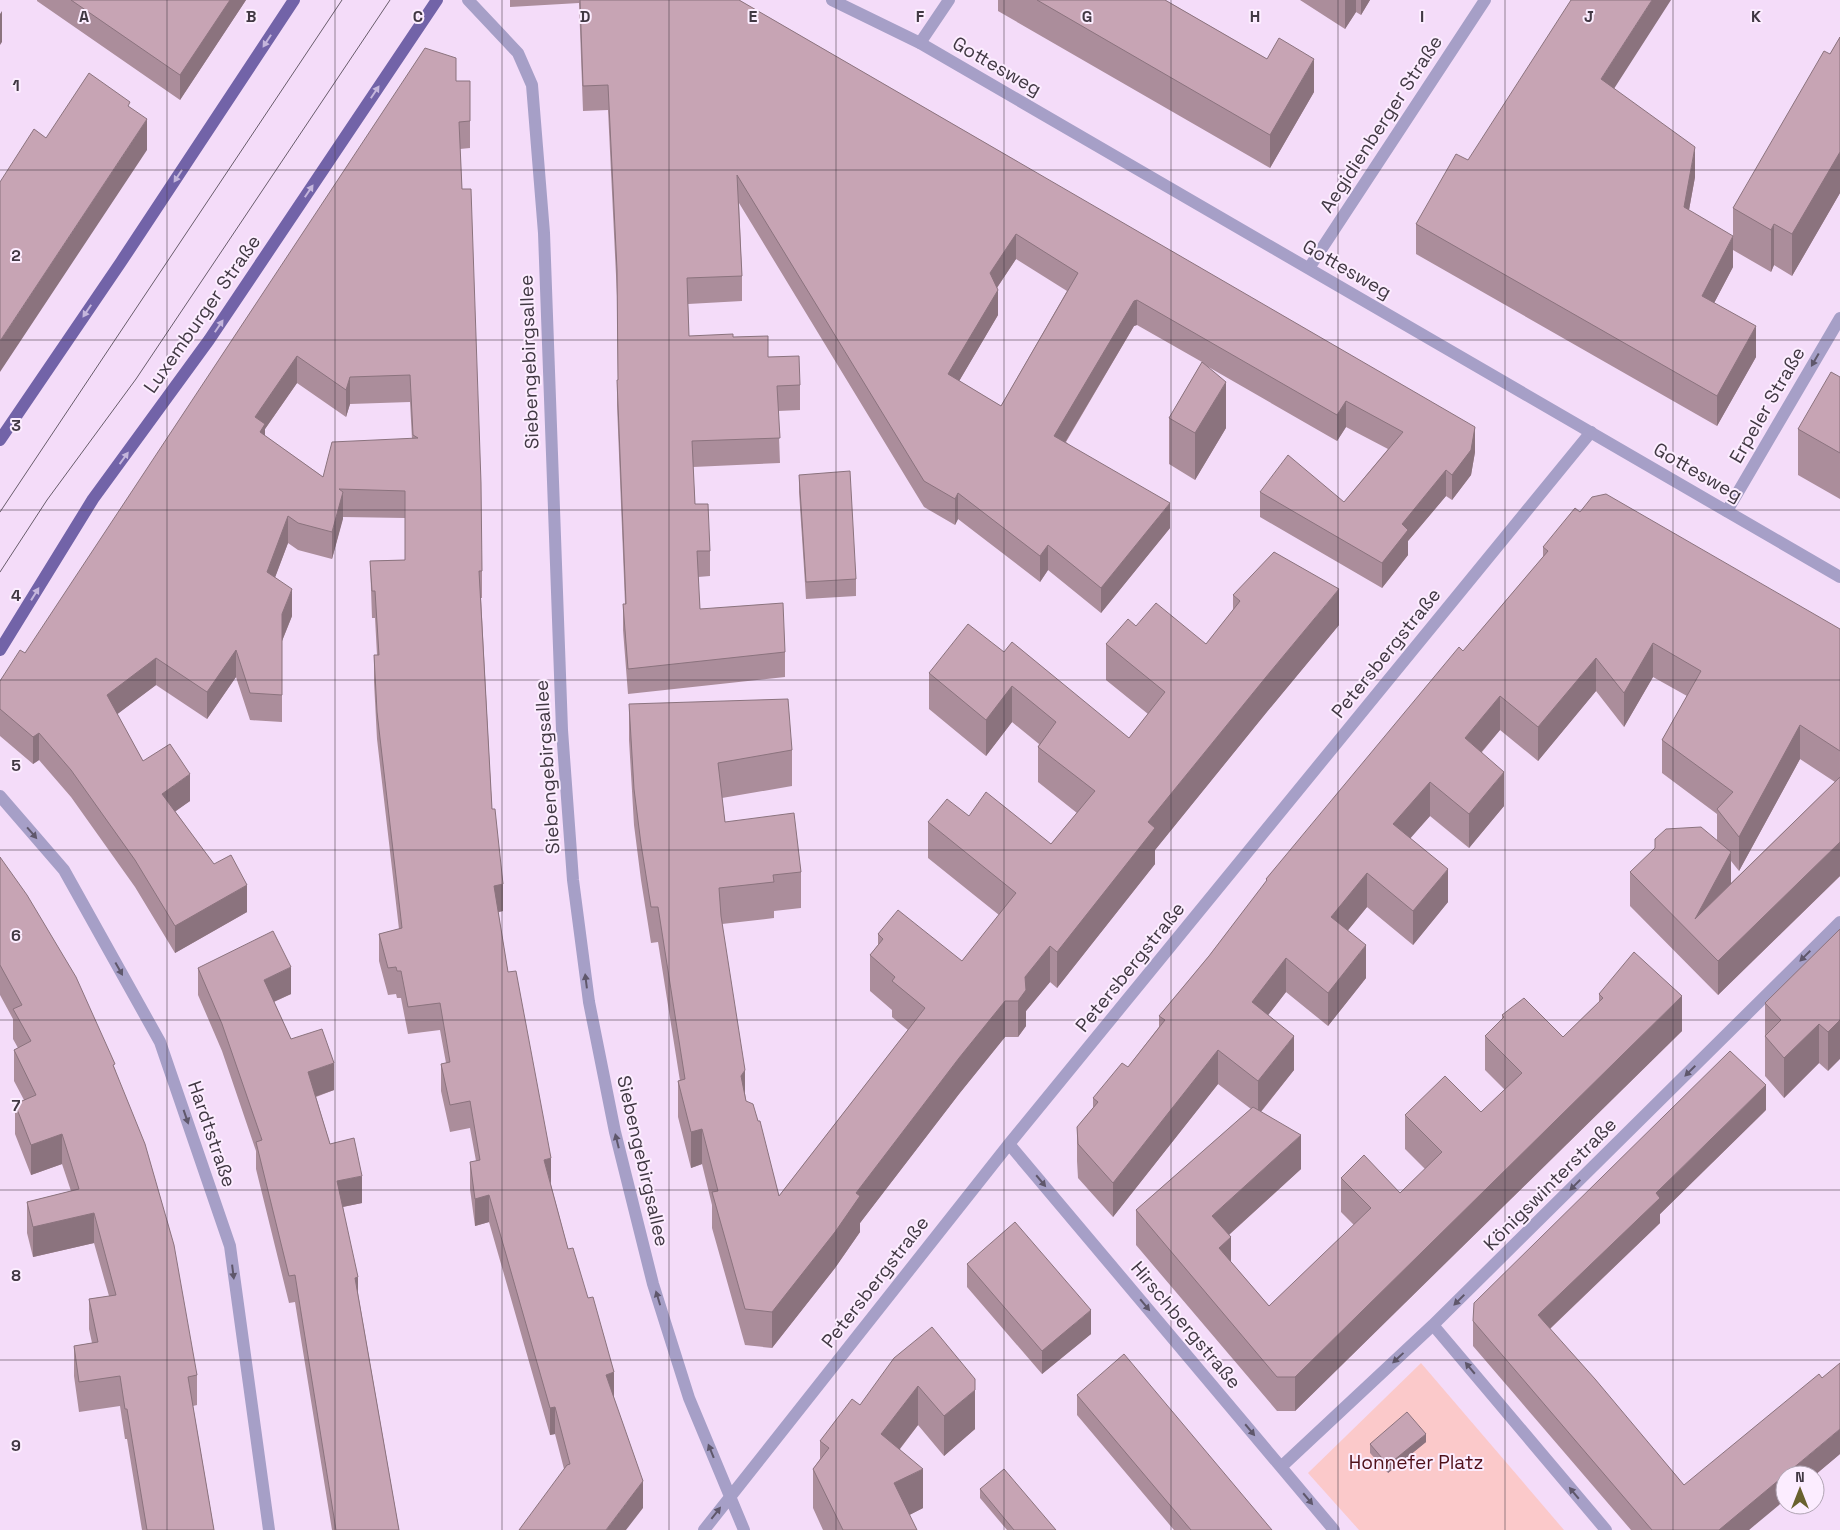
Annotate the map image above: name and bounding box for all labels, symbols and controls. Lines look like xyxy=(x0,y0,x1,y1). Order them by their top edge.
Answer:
text: A xyxy=(79,6,89,27)
text: B xyxy=(246,6,256,27)
text: C xyxy=(413,6,423,27)
text: D xyxy=(580,6,590,27)
text: E xyxy=(749,6,758,27)
text: F xyxy=(916,6,925,27)
text: G xyxy=(1082,6,1092,27)
text: H xyxy=(1250,6,1260,27)
text: I xyxy=(1420,6,1424,27)
text: J xyxy=(1584,6,1594,27)
text: K xyxy=(1751,6,1761,27)
street label: Gottesweg xyxy=(948,30,1046,102)
street label: Aegidienberger Straße xyxy=(1314,30,1448,218)
one-way arrow xyxy=(262,34,272,47)
text: 1 xyxy=(12,75,20,96)
one-way arrow xyxy=(370,86,380,99)
one-way arrow xyxy=(173,170,183,183)
one-way arrow xyxy=(304,184,314,198)
street label: Luxemburger Straße xyxy=(138,230,266,398)
street label: Gottesweg xyxy=(1298,233,1396,305)
text: 2 xyxy=(11,245,21,266)
street label: Siebengebirgsallee xyxy=(513,274,545,450)
one-way arrow xyxy=(82,305,92,318)
one-way arrow xyxy=(214,319,224,333)
street label: Erpeler Straße xyxy=(1724,342,1810,468)
one-way arrow xyxy=(1811,353,1820,366)
text: 3 xyxy=(11,415,21,436)
street label: Gottesweg xyxy=(1649,436,1747,508)
one-way arrow xyxy=(118,452,129,465)
street label: Petersbergstraße xyxy=(1326,583,1446,723)
text: 4 xyxy=(11,585,21,606)
one-way arrow xyxy=(30,587,39,600)
street label: Siebengebirgsallee xyxy=(528,679,566,855)
text: 5 xyxy=(11,755,21,776)
one-way arrow xyxy=(26,826,37,839)
street label: Petersbergstraße xyxy=(1070,897,1190,1037)
text: 6 xyxy=(11,925,21,946)
one-way arrow xyxy=(1800,950,1812,962)
one-way arrow xyxy=(115,962,124,976)
one-way arrow xyxy=(582,973,590,989)
one-way arrow xyxy=(1684,1065,1696,1077)
street label: Siebengebirgsallee xyxy=(611,1073,675,1249)
street label: Hardtstraße xyxy=(182,1078,242,1190)
text: 7 xyxy=(12,1095,21,1116)
one-way arrow xyxy=(183,1109,190,1124)
street label: Königswinterstraße xyxy=(1478,1112,1622,1256)
one-way arrow xyxy=(613,1133,621,1148)
one-way arrow xyxy=(1035,1174,1046,1187)
one-way arrow xyxy=(1569,1179,1581,1191)
street label: Petersbergstraße xyxy=(816,1211,934,1353)
street label: Hirschbergstraße xyxy=(1125,1256,1247,1394)
one-way arrow xyxy=(229,1264,237,1280)
text: 8 xyxy=(11,1265,21,1286)
one-way arrow xyxy=(654,1290,662,1305)
one-way arrow xyxy=(1453,1293,1465,1305)
one-way arrow xyxy=(1140,1299,1151,1312)
one-way arrow xyxy=(1392,1352,1404,1364)
one-way arrow xyxy=(1464,1362,1475,1375)
one-way arrow xyxy=(1244,1423,1255,1436)
text: 9 xyxy=(11,1435,21,1456)
one-way arrow xyxy=(707,1444,714,1459)
park label: Honnefer Platz xyxy=(1349,1450,1483,1475)
north arrow xyxy=(1775,1465,1825,1515)
text: N xyxy=(1795,1468,1805,1486)
one-way arrow xyxy=(1569,1486,1580,1499)
one-way arrow xyxy=(1302,1492,1314,1504)
one-way arrow xyxy=(711,1507,722,1520)

